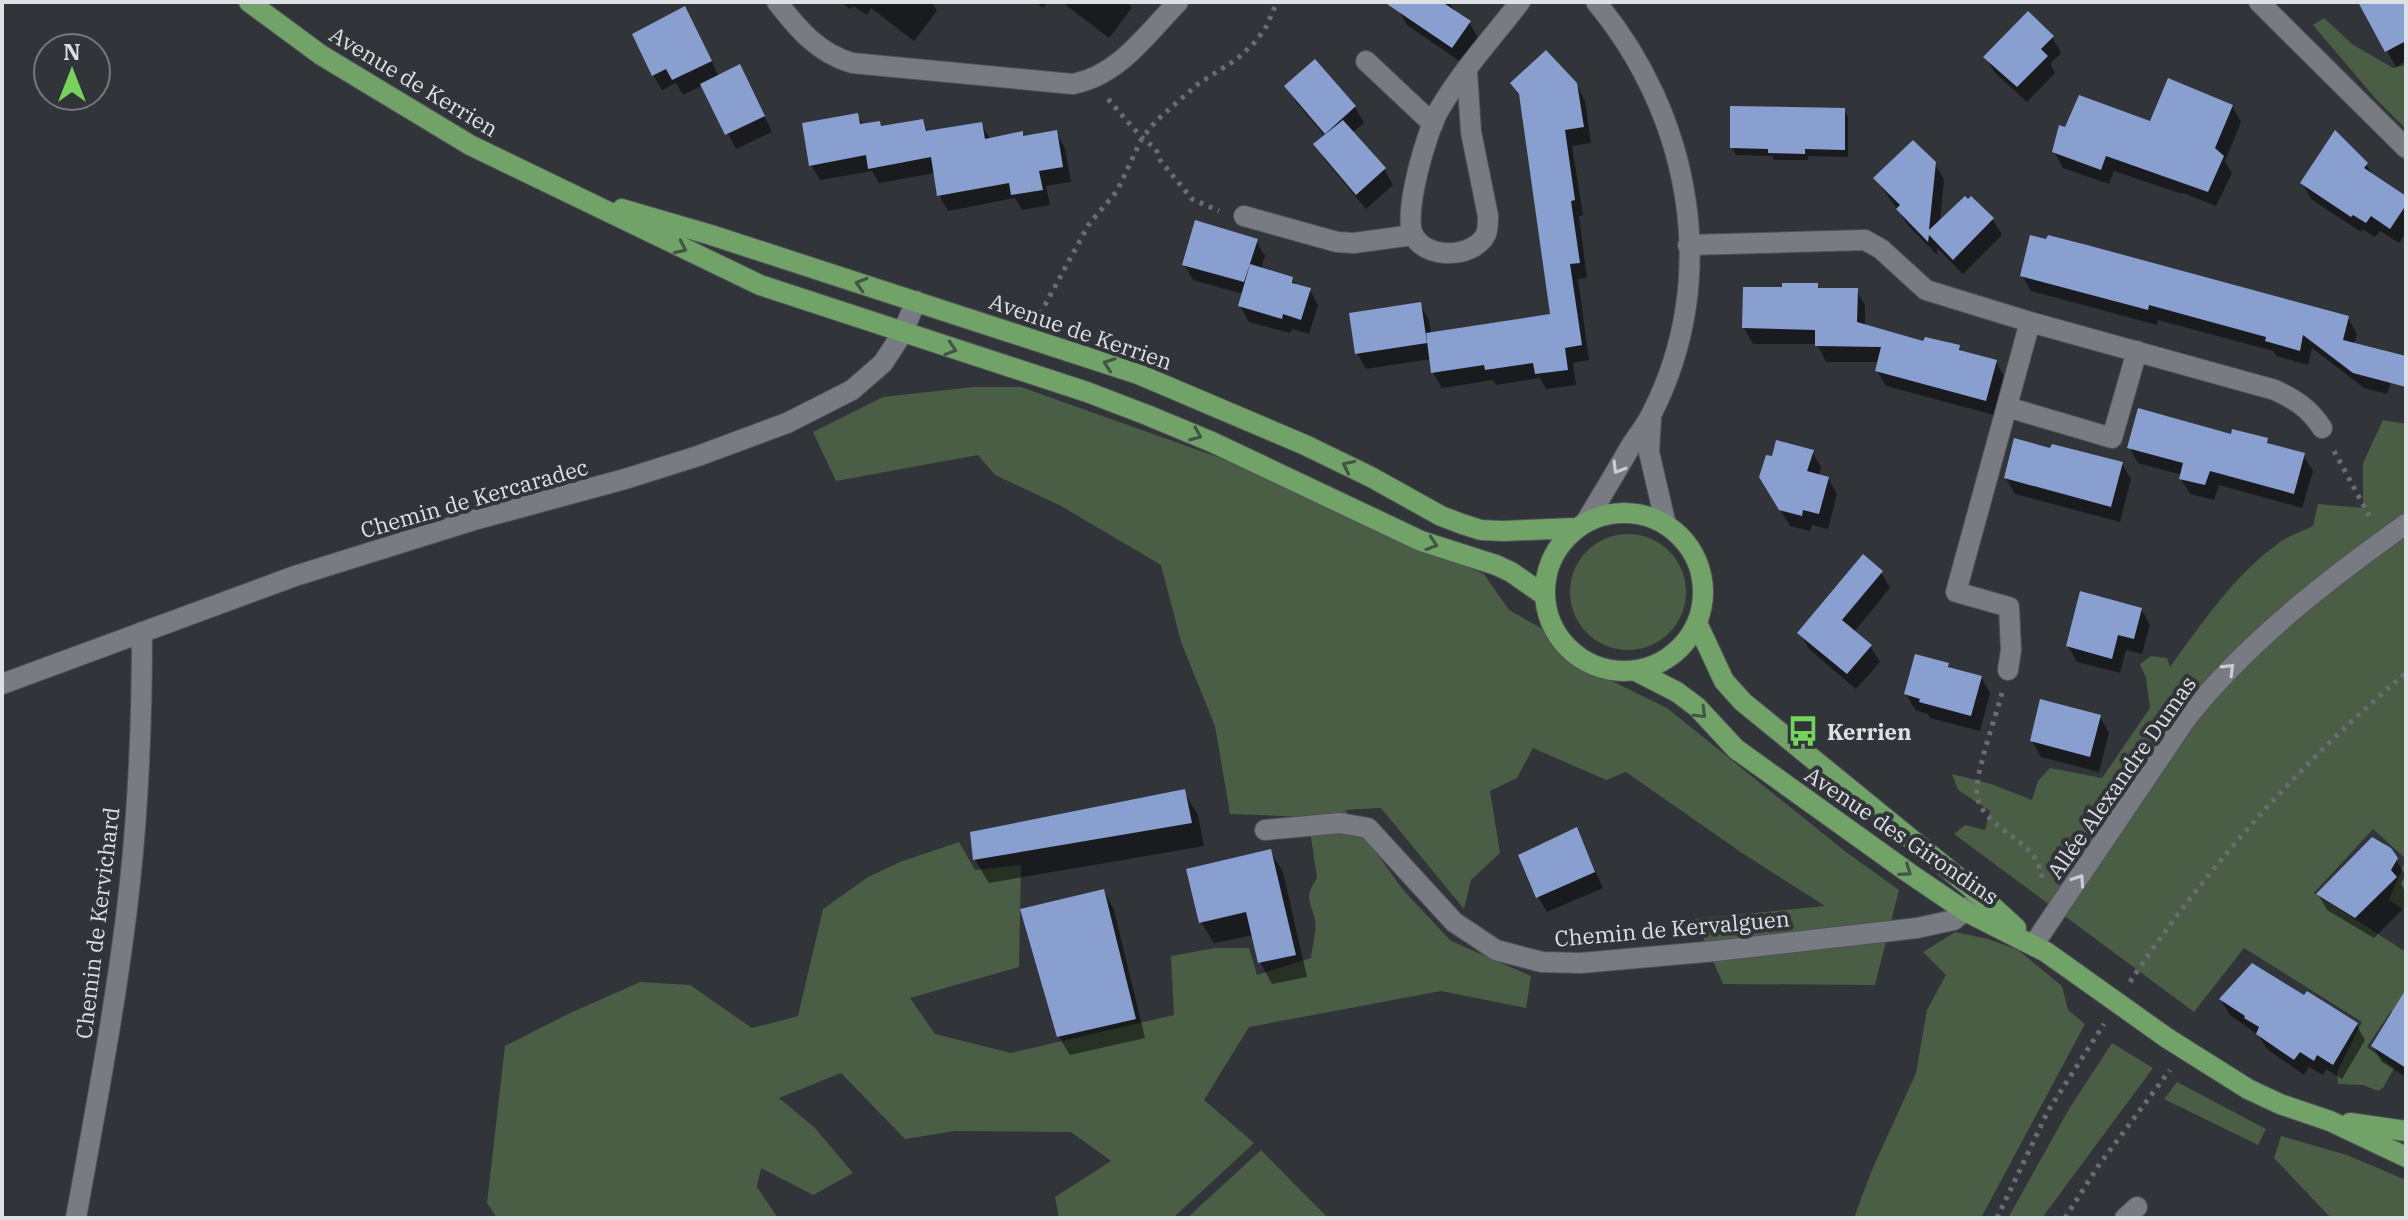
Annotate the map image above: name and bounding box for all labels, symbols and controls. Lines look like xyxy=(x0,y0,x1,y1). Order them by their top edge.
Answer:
street label: Avenue de Kerrien xyxy=(324,19,504,143)
north arrow xyxy=(32,32,112,112)
text: N xyxy=(63,37,81,66)
one-way arrow xyxy=(673,238,688,254)
one-way arrow xyxy=(855,277,869,293)
street label: Avenue de Kerrien xyxy=(986,286,1176,376)
one-way arrow xyxy=(943,340,957,356)
one-way arrow xyxy=(1102,357,1116,374)
one-way arrow xyxy=(1188,425,1202,442)
street label: Chemin de Kercaradec xyxy=(357,452,591,544)
one-way arrow xyxy=(1612,459,1628,474)
one-way arrow xyxy=(1341,460,1356,476)
one-way arrow xyxy=(1424,534,1438,550)
one-way arrow xyxy=(2220,664,2234,678)
street label: Allée Alexandre Dumas xyxy=(2040,670,2202,884)
one-way arrow xyxy=(1692,703,1706,718)
bus stop icon: Kerrien xyxy=(1786,714,1820,748)
place label: Kerrien xyxy=(1827,717,1912,746)
street label: Avenue des Girondins xyxy=(1800,759,2004,911)
street label: Chemin de Kervichard xyxy=(68,805,126,1041)
one-way arrow xyxy=(1898,861,1912,876)
one-way arrow xyxy=(2069,875,2084,889)
street label: Chemin de Kervalguen xyxy=(1553,903,1791,953)

